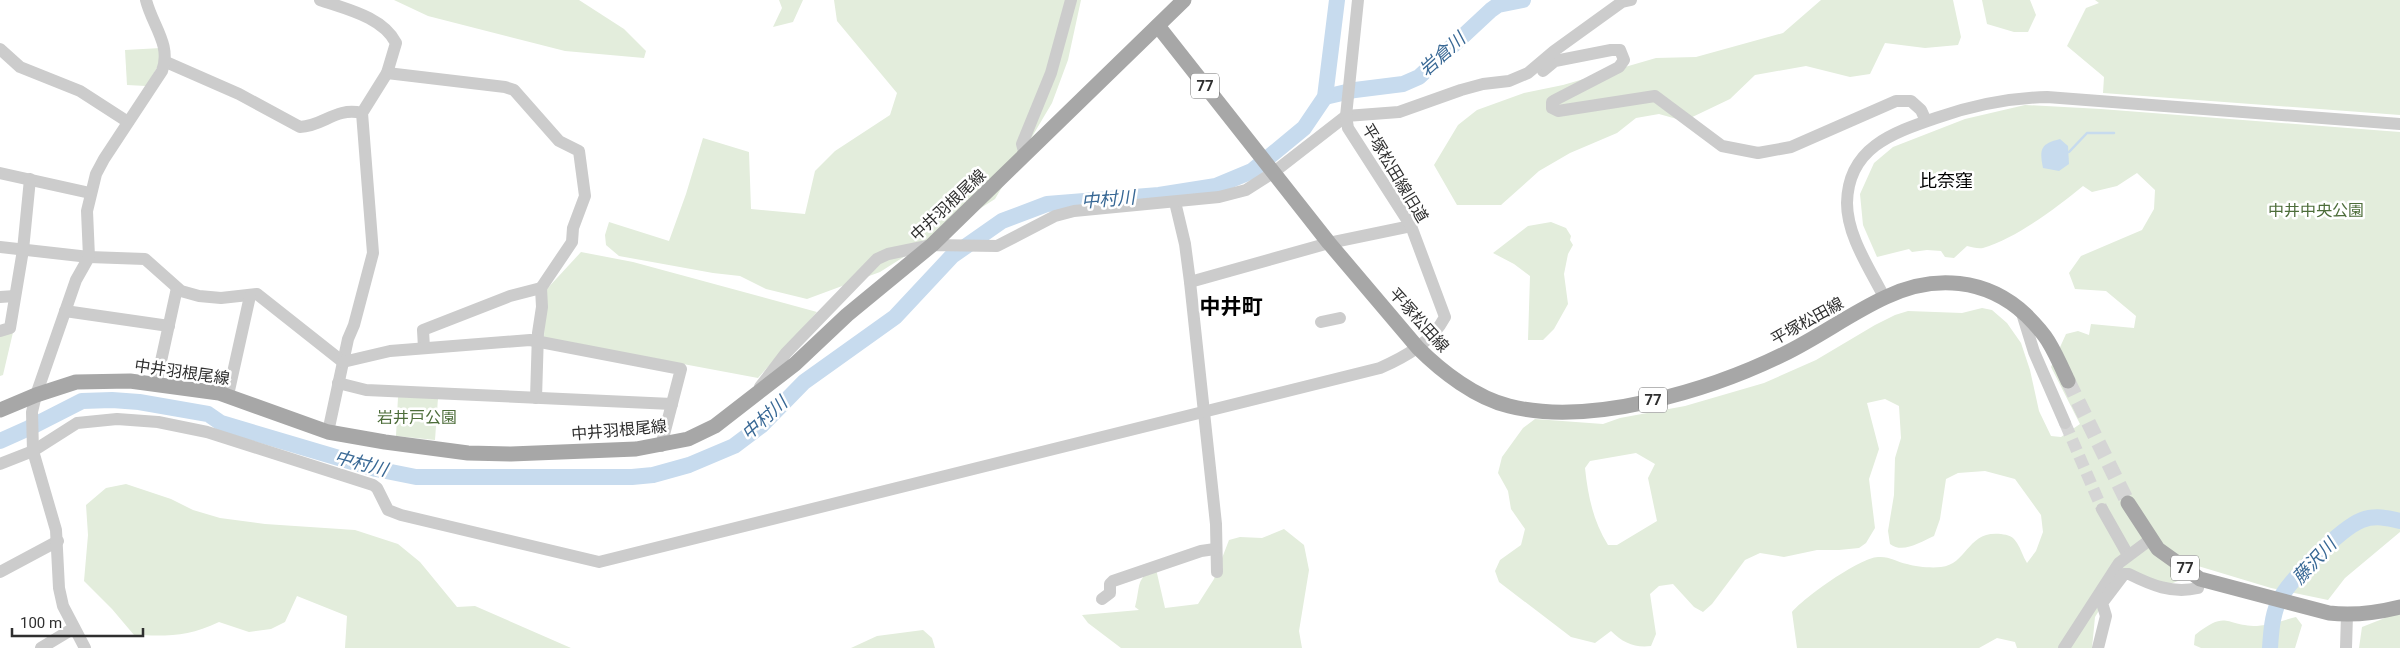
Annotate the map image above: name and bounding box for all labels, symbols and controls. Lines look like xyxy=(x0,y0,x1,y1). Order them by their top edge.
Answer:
water label: 岩倉川 xyxy=(1415,27,1471,80)
road number: 77 xyxy=(1191,74,1219,98)
street label: 平塚松田線旧道 xyxy=(1358,120,1432,226)
street label: 中井羽根尾線 xyxy=(906,165,990,245)
district label: 比奈窪 xyxy=(1919,170,1973,191)
water label: 中村川 xyxy=(1080,186,1138,212)
park label: 中井中央公園 xyxy=(2268,201,2364,220)
street label: 平塚松田線 xyxy=(1385,284,1453,356)
street label: 平塚松田線 xyxy=(1767,293,1847,349)
district label: 中井町 xyxy=(1200,295,1263,319)
street label: 中井羽根尾線 xyxy=(133,356,231,388)
road number: 77 xyxy=(1639,388,1667,412)
water label: 中村川 xyxy=(737,391,793,444)
park label: 岩井戸公園 xyxy=(377,408,457,427)
street label: 中井羽根尾線 xyxy=(570,416,668,444)
water label: 中村川 xyxy=(332,446,392,481)
water label: 藤沢川 xyxy=(2288,533,2341,588)
road number: 77 xyxy=(2171,556,2199,580)
scale bar xyxy=(12,606,144,638)
text: 100 m xyxy=(20,614,62,632)

